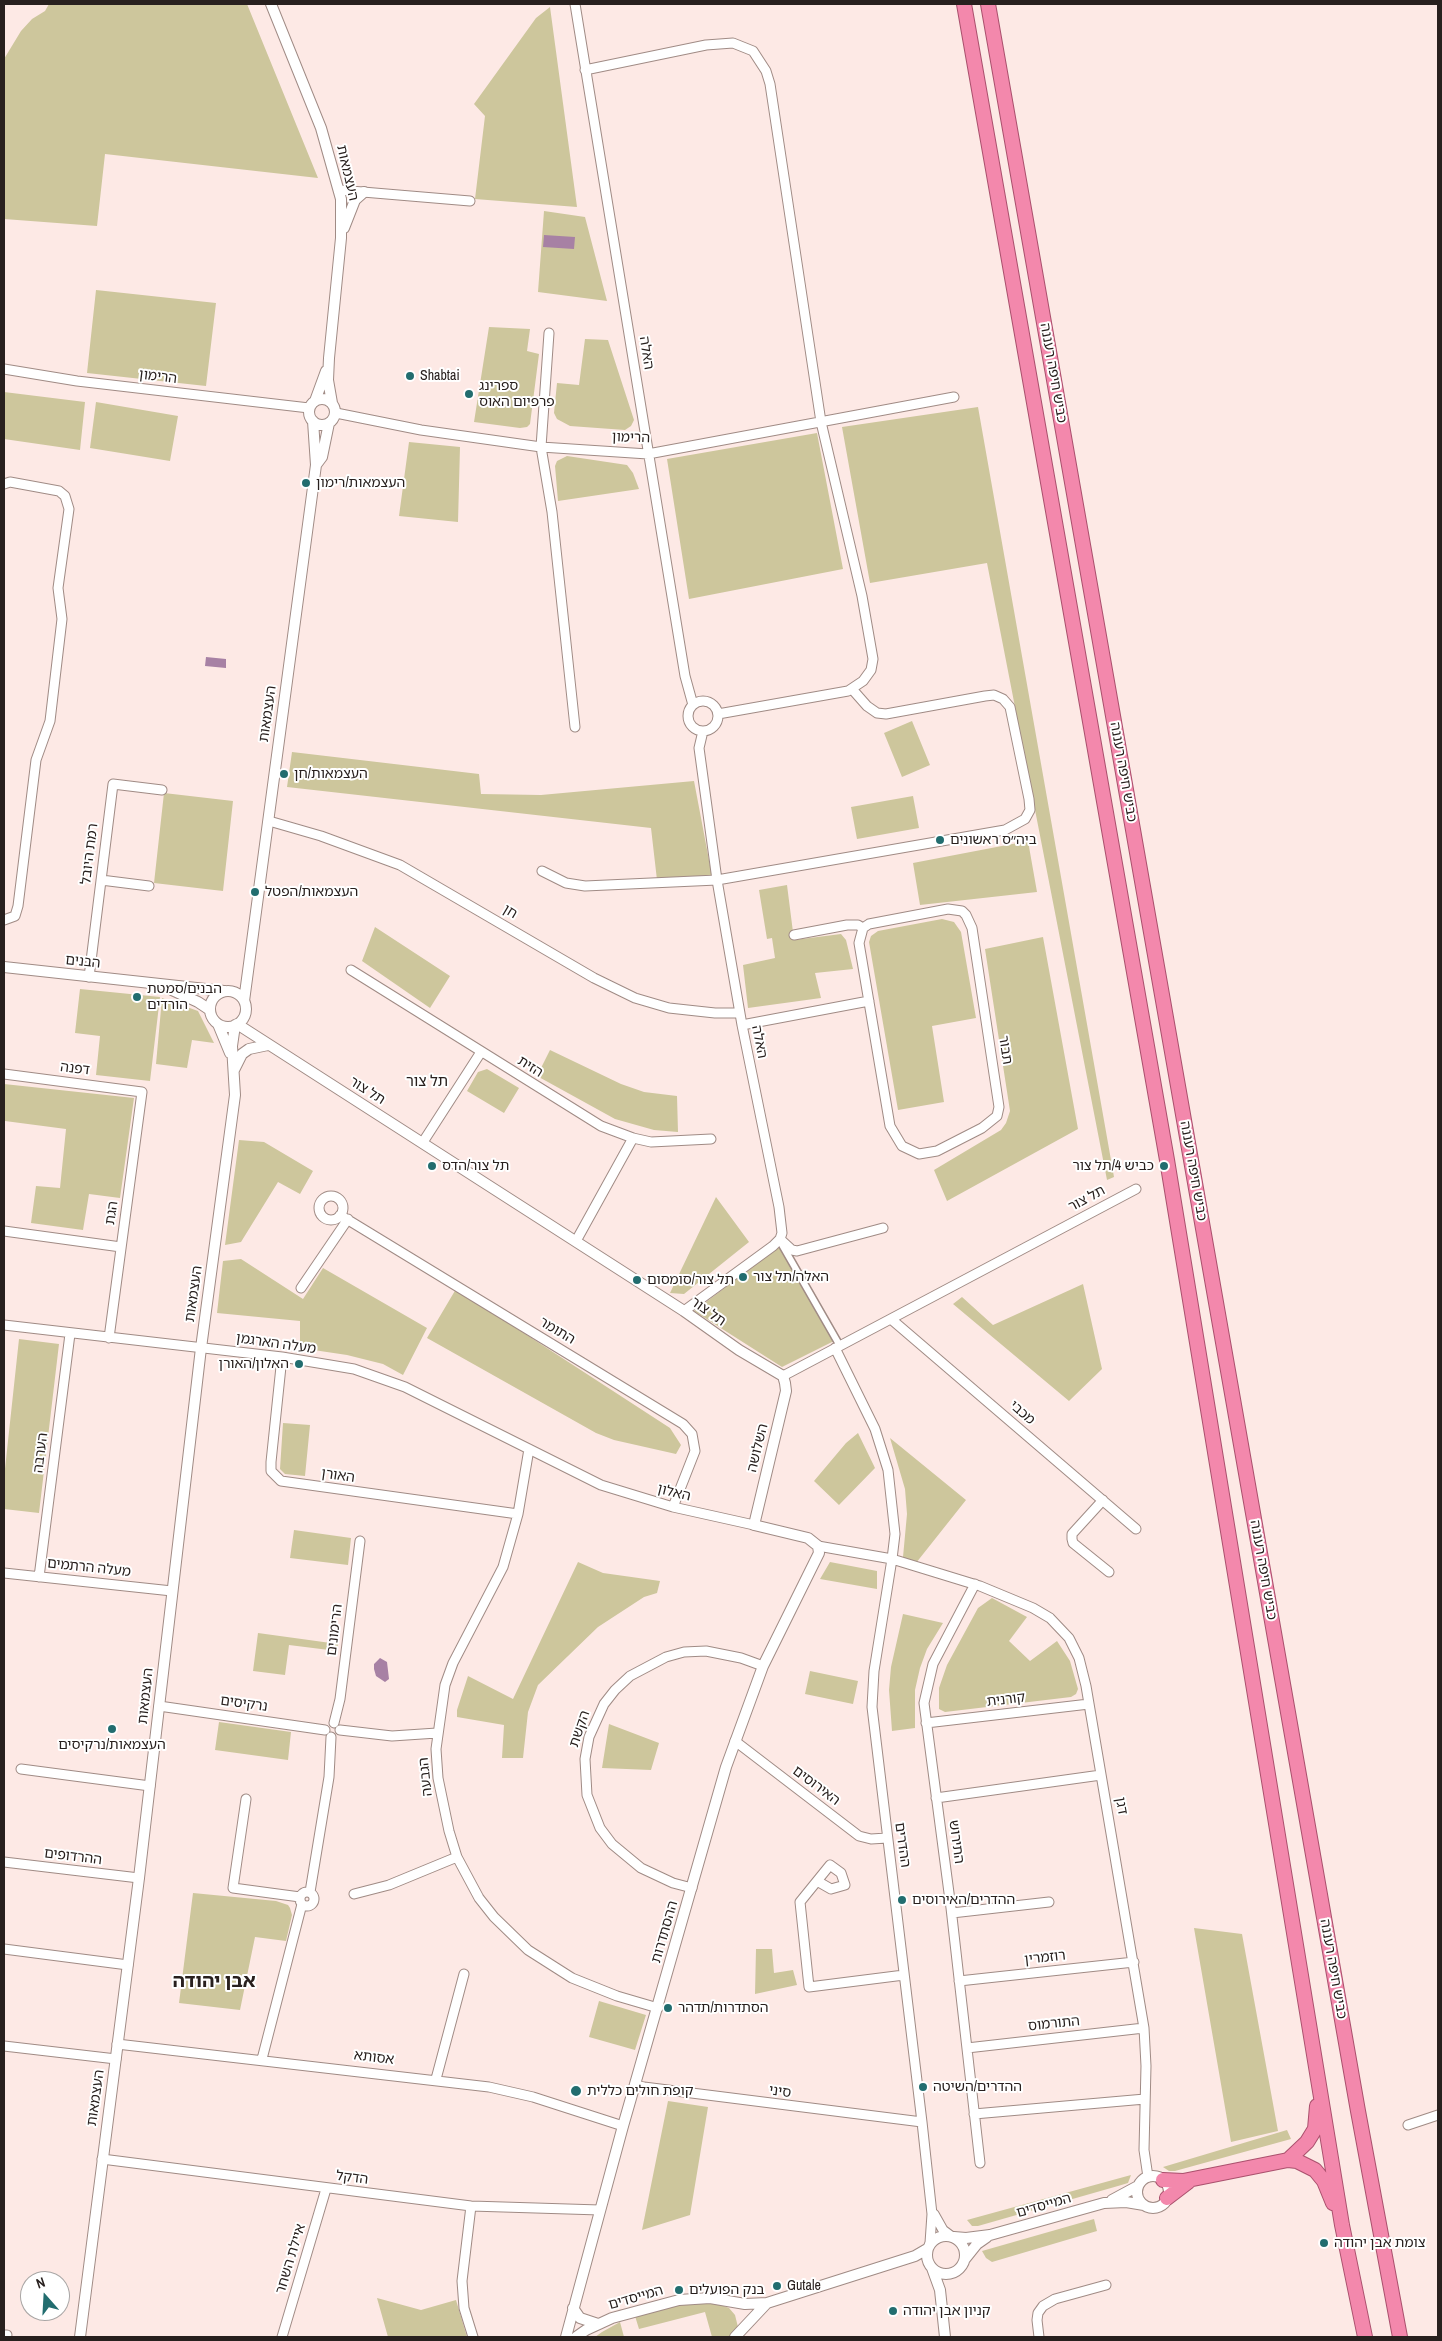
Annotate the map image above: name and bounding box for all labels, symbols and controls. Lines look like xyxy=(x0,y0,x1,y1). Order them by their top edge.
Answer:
street label: העצמאות xyxy=(332,143,362,203)
street label: כביש חיפה רעננה xyxy=(1036,322,1070,424)
street label: האלה xyxy=(635,335,657,371)
street label: הרימון xyxy=(138,366,178,388)
place label: Shabtai xyxy=(420,368,460,384)
marker: Shabtai xyxy=(404,370,416,382)
place label: ספרינג פרפיום האוס xyxy=(479,378,555,411)
marker: ספרינג פרפיום האוס xyxy=(463,388,475,400)
street label: הרימון xyxy=(612,429,650,447)
place label: העצמאות/רימון xyxy=(316,475,405,491)
marker: העצמאות/רימון xyxy=(300,477,312,489)
street label: העצמאות xyxy=(256,685,280,743)
street label: כביש חיפה רעננה xyxy=(1106,721,1140,823)
place label: העצמאות/חן xyxy=(294,766,368,782)
marker: העצמאות/חן xyxy=(278,768,290,780)
street label: רמת היובל xyxy=(78,822,102,886)
place label: ביה״ס ראשונים xyxy=(950,832,1037,848)
marker: ביה״ס ראשונים xyxy=(934,834,946,846)
place label: העצמאות/הפטל xyxy=(265,884,358,900)
marker: העצמאות/הפטל xyxy=(249,886,261,898)
street label: חן xyxy=(500,901,520,923)
street label: הבנים xyxy=(65,952,101,972)
place label: הבנים/סמטת הורדים xyxy=(147,981,222,1014)
marker: הבנים/סמטת הורדים xyxy=(131,991,143,1003)
street label: האלה xyxy=(748,1024,770,1060)
street label: תבור xyxy=(994,1034,1016,1066)
street label: הזית xyxy=(514,1053,546,1081)
street label: דפנה xyxy=(59,1059,91,1079)
street label: תל צור xyxy=(346,1073,388,1109)
district label: תל צור xyxy=(406,1073,448,1091)
street label: כביש חיפה רעננה xyxy=(1176,1120,1210,1222)
place label: תל צור/הדס xyxy=(442,1158,509,1174)
place label: כביש 4/תל צור xyxy=(1072,1158,1154,1174)
marker: תל צור/הדס xyxy=(426,1160,438,1172)
marker: כביש 4/תל צור xyxy=(1158,1160,1170,1172)
street label: תל צור xyxy=(1066,1182,1108,1216)
street label: הגת xyxy=(102,1200,122,1226)
street label: העצמאות xyxy=(182,1265,206,1323)
place label: האלה/תל צור xyxy=(753,1269,829,1285)
marker: האלה/תל צור xyxy=(737,1271,749,1283)
place label: תל צור/סומסום xyxy=(647,1272,734,1288)
marker: תל צור/סומסום xyxy=(631,1274,643,1286)
street label: תל צור xyxy=(687,1294,729,1330)
street label: התומר xyxy=(536,1314,578,1348)
street label: מעלה הארגמן xyxy=(235,1330,317,1358)
place label: האלון/האורן xyxy=(219,1356,289,1372)
marker: האלון/האורן xyxy=(293,1358,305,1370)
street label: מכבי xyxy=(1006,1397,1038,1429)
street label: השלושה xyxy=(744,1422,772,1474)
street label: הערבה xyxy=(30,1432,52,1474)
street label: האורן xyxy=(320,1465,356,1487)
street label: האלון xyxy=(656,1481,692,1505)
street label: כביש חיפה רעננה xyxy=(1246,1519,1280,1621)
street label: מעלה הרתמים xyxy=(46,1555,132,1581)
street label: הרימונים xyxy=(323,1603,347,1657)
street label: העצמאות xyxy=(135,1667,157,1725)
street label: קורנית xyxy=(986,1689,1026,1711)
street label: נרקיסים xyxy=(219,1692,269,1716)
street label: הקשת xyxy=(566,1709,594,1749)
marker: העצמאות/נרקיסים xyxy=(106,1723,118,1735)
place label: העצמאות/נרקיסים xyxy=(58,1737,166,1753)
street label: הגבעה xyxy=(416,1757,436,1797)
street label: האירוסים xyxy=(789,1763,843,1809)
street label: דגן xyxy=(1111,1796,1131,1816)
street label: התירוש xyxy=(945,1819,967,1865)
street label: ההדרים xyxy=(891,1821,913,1869)
street label: ההרדופים xyxy=(43,1845,103,1869)
place label: ההדרים/האירוסים xyxy=(912,1892,1015,1908)
marker: ההדרים/האירוסים xyxy=(896,1894,908,1906)
street label: ההסתדרות xyxy=(648,1899,682,1965)
street label: כביש חיפה רעננה xyxy=(1316,1918,1350,2020)
street label: רוזמרין xyxy=(1024,1947,1066,1969)
district label: אבן יהודה xyxy=(172,1971,256,1993)
place label: הסתדרות/תדהר xyxy=(678,2000,769,2016)
marker: הסתדרות/תדהר xyxy=(662,2002,674,2014)
street label: התורמוס xyxy=(1027,2013,1081,2035)
street label: אסותא xyxy=(353,2047,395,2069)
street label: העצמאות xyxy=(84,2069,108,2127)
place label: ההדרים/השיטה xyxy=(933,2079,1022,2095)
marker: ההדרים/השיטה xyxy=(917,2081,929,2093)
street label: סיני xyxy=(768,2082,792,2102)
place label: קופת חולים כללית xyxy=(587,2083,693,2099)
marker: קופת חולים כללית xyxy=(569,2084,583,2098)
street label: הדקל xyxy=(335,2168,369,2188)
street label: המייסדים xyxy=(1015,2190,1073,2222)
street label: איילת השחר xyxy=(272,2222,310,2296)
place label: צומת אבן יהודה xyxy=(1334,2235,1426,2251)
marker: צומת אבן יהודה xyxy=(1318,2237,1330,2249)
north arrow xyxy=(20,2271,70,2321)
text: N xyxy=(34,2273,47,2293)
place label: Gutale xyxy=(787,2278,821,2294)
marker: Gutale xyxy=(771,2280,783,2292)
street label: המייסדים xyxy=(607,2282,665,2314)
place label: בנק הפועלים xyxy=(689,2282,765,2298)
marker: בנק הפועלים xyxy=(673,2284,685,2296)
place label: קניון אבן יהודה xyxy=(903,2303,991,2319)
marker: קניון אבן יהודה xyxy=(887,2305,899,2317)

